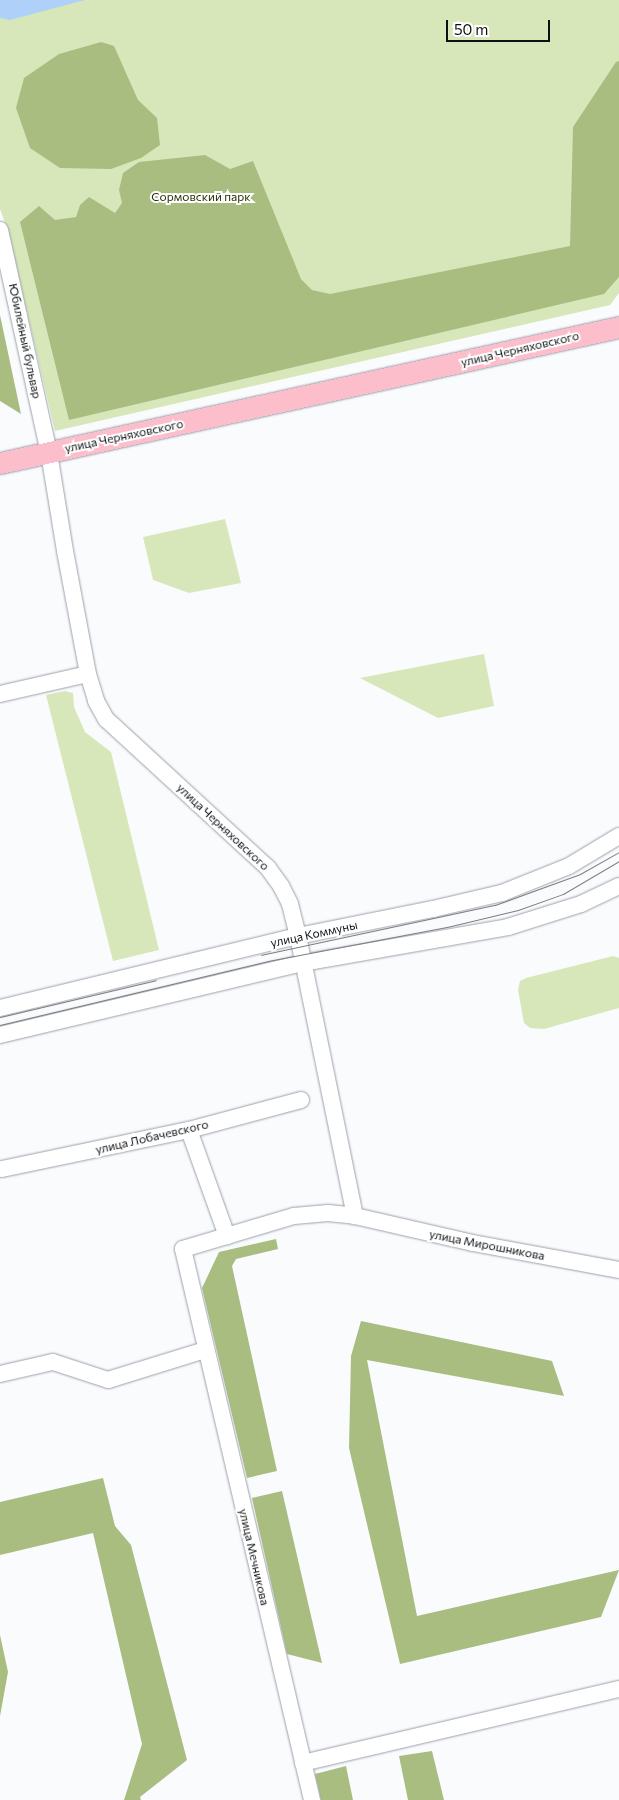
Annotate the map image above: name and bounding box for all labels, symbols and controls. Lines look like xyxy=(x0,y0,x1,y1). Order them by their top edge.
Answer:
scale bar xyxy=(449,10,553,42)
text: 50 m xyxy=(454,20,488,38)
park label: Сормовский парк xyxy=(151,190,251,204)
street label: Юбилейный бульвар xyxy=(6,282,44,400)
street label: улица Черняховского xyxy=(459,328,581,370)
street label: улица Черняховского xyxy=(63,416,185,456)
street label: улица Черняховского xyxy=(174,780,272,874)
street label: улица Коммуны xyxy=(269,918,359,950)
street label: улица Лобачевского xyxy=(94,1117,210,1157)
street label: улица Мирошникова xyxy=(428,1227,546,1263)
street label: улица Мечникова xyxy=(236,1507,272,1607)

